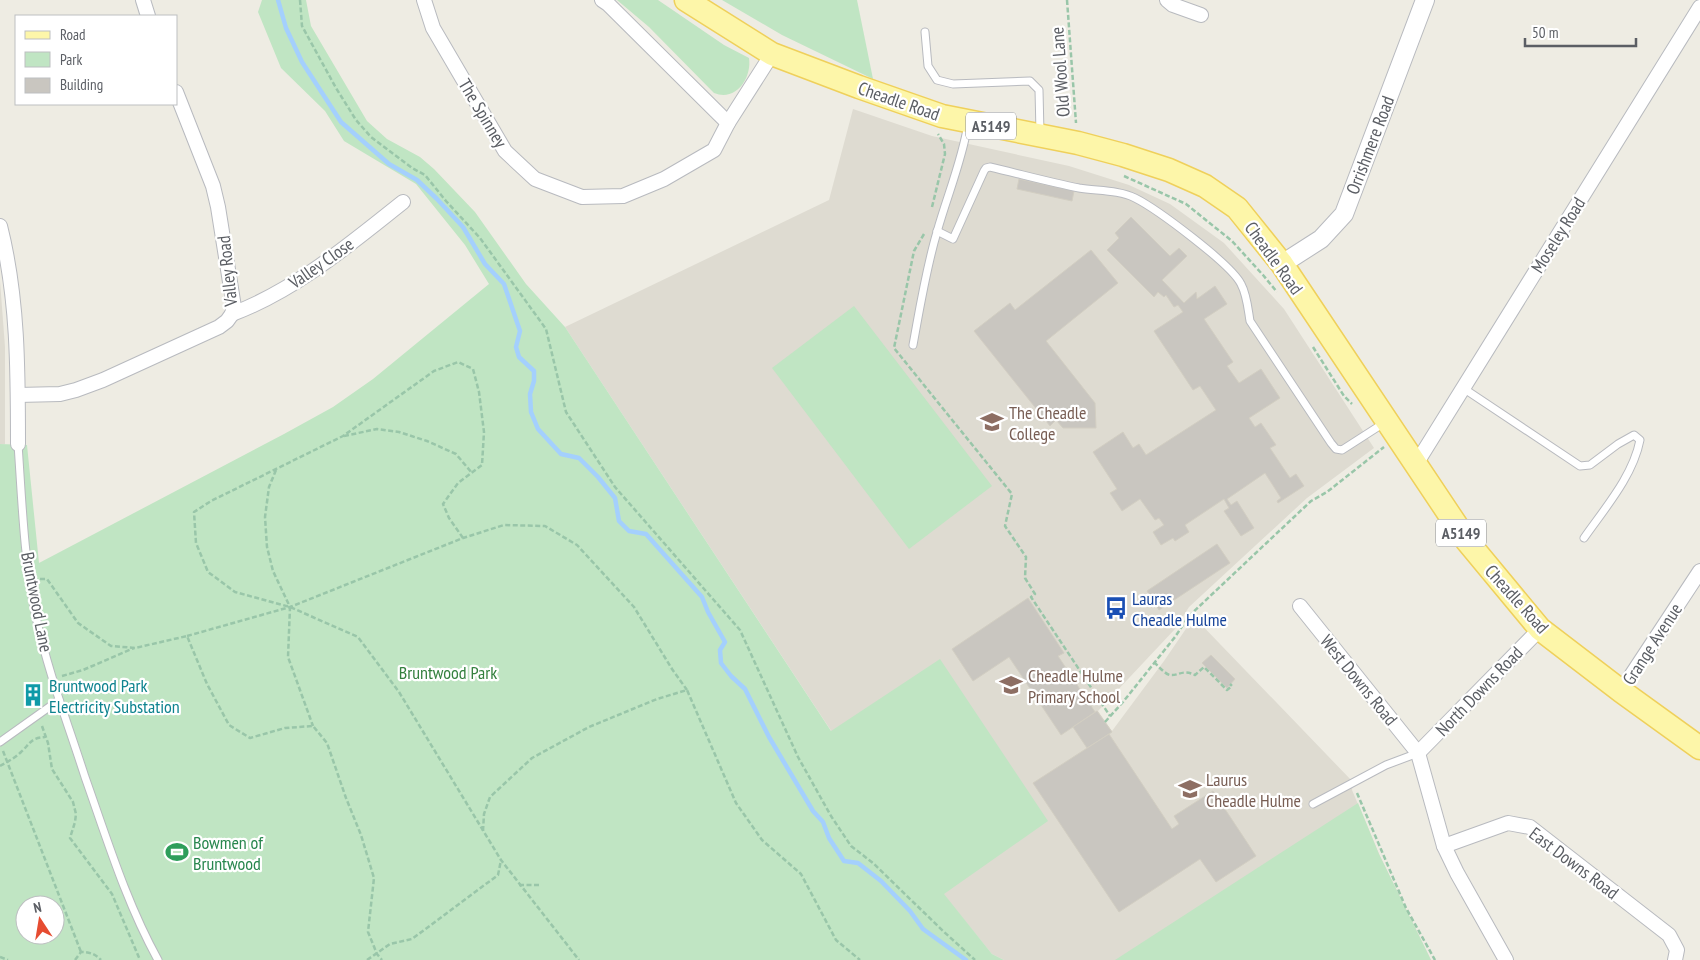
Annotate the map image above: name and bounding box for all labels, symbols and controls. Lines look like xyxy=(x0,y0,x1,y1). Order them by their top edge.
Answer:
legend xyxy=(15,15,178,105)
scale bar xyxy=(1525,15,1636,47)
text: 50 m xyxy=(1532,23,1558,42)
text: Road xyxy=(60,25,86,44)
street label: Old Wool Lane xyxy=(1045,26,1075,118)
text: Park xyxy=(60,50,82,69)
street label: The Spinney xyxy=(453,74,513,152)
text: Building xyxy=(60,75,103,94)
street label: Cheadle Road xyxy=(855,76,943,126)
street label: Orrishmere Road xyxy=(1341,92,1399,198)
road number: A5149 xyxy=(966,112,1016,140)
street label: Moseley Road xyxy=(1526,193,1590,277)
street label: Cheadle Road xyxy=(1240,217,1308,299)
street label: Valley Close xyxy=(283,232,358,294)
street label: Valley Road xyxy=(212,234,242,309)
place label: The Cheadle College xyxy=(1009,401,1086,445)
school or university icon: The Cheadle College xyxy=(979,409,1005,435)
road number: A5149 xyxy=(1436,520,1486,546)
street label: Bruntwood Lane xyxy=(16,550,58,654)
street label: Cheadle Road xyxy=(1480,560,1554,638)
place label: Lauras Cheadle Hulme xyxy=(1132,587,1227,631)
bus stop icon: Lauras Cheadle Hulme xyxy=(1103,595,1129,621)
street label: Grange Avenue xyxy=(1617,599,1687,689)
street label: West Downs Road xyxy=(1315,630,1403,730)
street label: North Downs Road xyxy=(1431,641,1527,741)
park label: Bruntwood Park xyxy=(399,661,497,684)
place label: Cheadle Hulme Primary School xyxy=(1028,664,1123,708)
school or university icon: Cheadle Hulme Primary School xyxy=(998,672,1024,698)
place label: Bruntwood Park Electricity Substation xyxy=(49,674,180,718)
building icon: Bruntwood Park Electricity Substation xyxy=(20,682,46,708)
place label: Laurus Cheadle Hulme xyxy=(1206,768,1301,812)
school or university icon: Laurus Cheadle Hulme xyxy=(1177,776,1203,802)
street label: East Downs Road xyxy=(1525,822,1623,904)
place label: Bowmen of Bruntwood xyxy=(193,831,264,875)
sports icon: Bowmen of Bruntwood xyxy=(164,839,190,865)
north arrow xyxy=(15,895,65,945)
text: N xyxy=(32,898,43,917)

